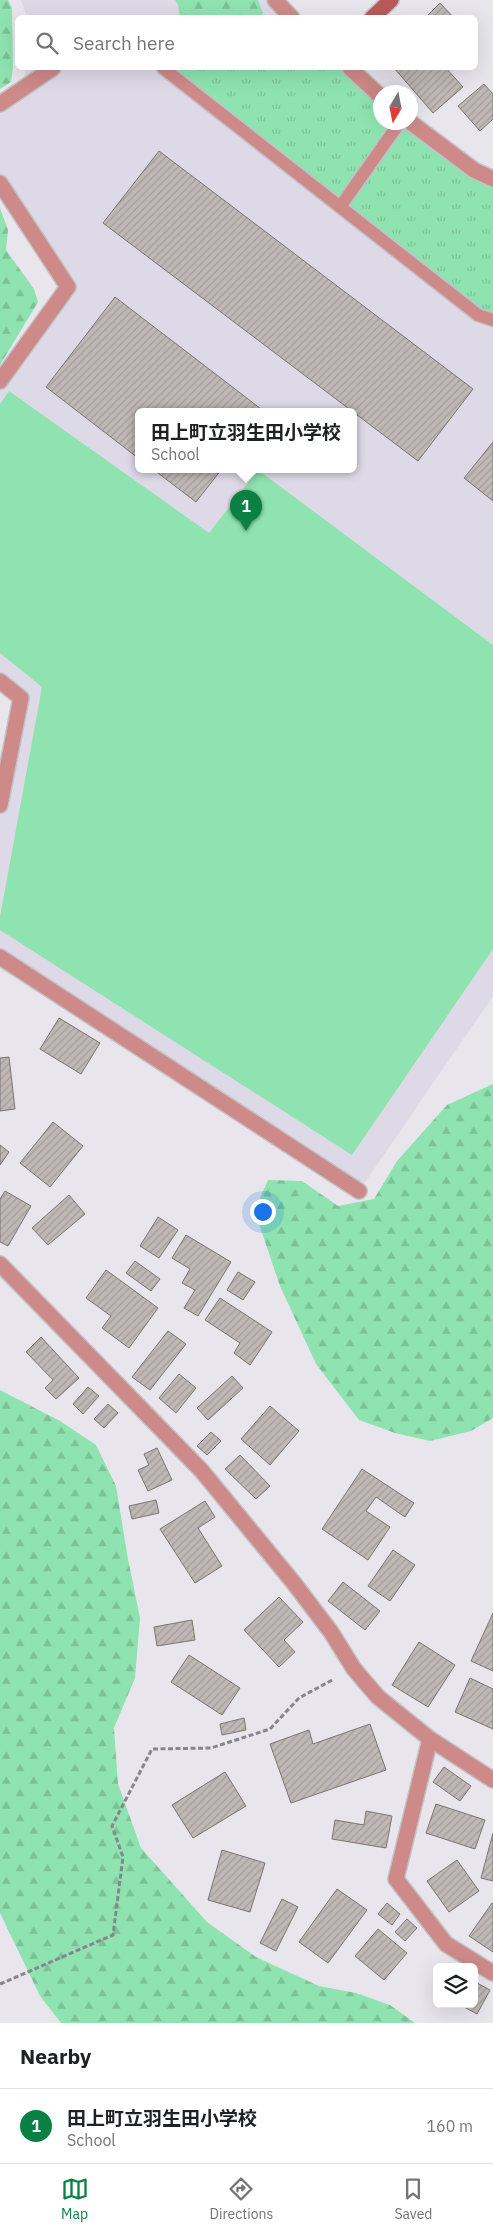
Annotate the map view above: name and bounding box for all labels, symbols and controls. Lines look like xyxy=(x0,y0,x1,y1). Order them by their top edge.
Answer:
search box xyxy=(15,15,478,70)
icon: search xyxy=(33,29,61,57)
text: Search here xyxy=(73,31,175,55)
north arrow xyxy=(373,85,418,130)
popup xyxy=(135,408,357,473)
text: 田上町立羽生田小学校 xyxy=(151,420,341,444)
text: School xyxy=(151,444,200,464)
pin: 1 xyxy=(230,490,262,531)
your location xyxy=(250,1199,276,1225)
map controls xyxy=(433,1963,478,2008)
button: layers xyxy=(433,1963,478,2008)
text: Nearby xyxy=(20,2042,91,2070)
text: 田上町立羽生田小学校 xyxy=(67,2106,257,2130)
text: 1 xyxy=(31,2116,41,2136)
text: 160 m xyxy=(426,2116,473,2136)
text: School xyxy=(67,2130,116,2150)
tab: Map xyxy=(61,2175,89,2223)
tab: Directions xyxy=(210,2175,273,2223)
tab: Saved xyxy=(394,2175,432,2223)

